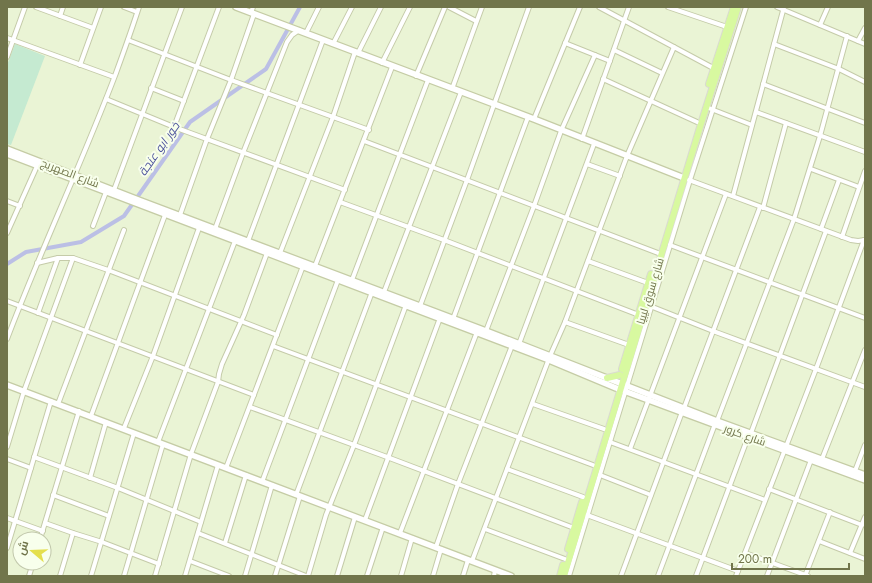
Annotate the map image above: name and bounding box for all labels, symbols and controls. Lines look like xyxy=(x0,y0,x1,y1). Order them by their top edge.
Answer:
water label: خور ابو عنجة xyxy=(134,117,185,180)
street label: شارع الصهريج xyxy=(39,155,101,191)
street label: شارع سوق ليبيا xyxy=(632,256,668,326)
street label: شارع كرور xyxy=(721,420,768,450)
north arrow xyxy=(12,531,52,571)
text: ش xyxy=(13,538,32,557)
scale bar xyxy=(732,545,849,571)
text: 200 m xyxy=(738,550,772,568)

